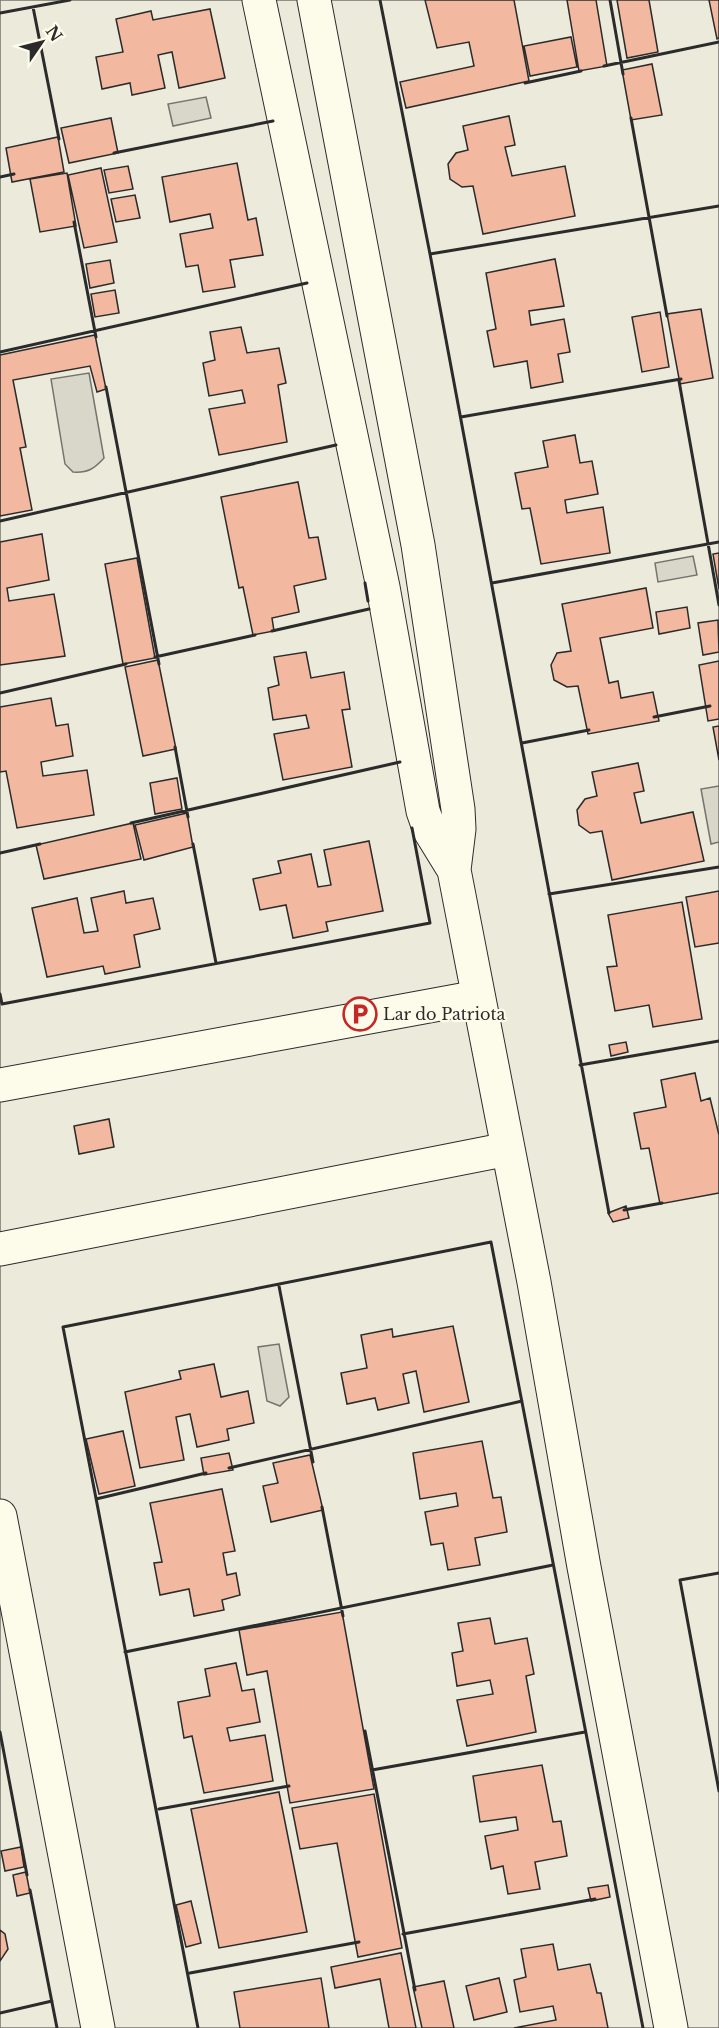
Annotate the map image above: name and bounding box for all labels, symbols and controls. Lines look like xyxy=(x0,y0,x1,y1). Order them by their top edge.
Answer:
north arrow xyxy=(12,12,72,72)
text: N xyxy=(42,21,67,45)
parking icon: Lar do Patriota xyxy=(342,996,378,1032)
place label: Lar do Patriota xyxy=(383,1004,505,1024)

